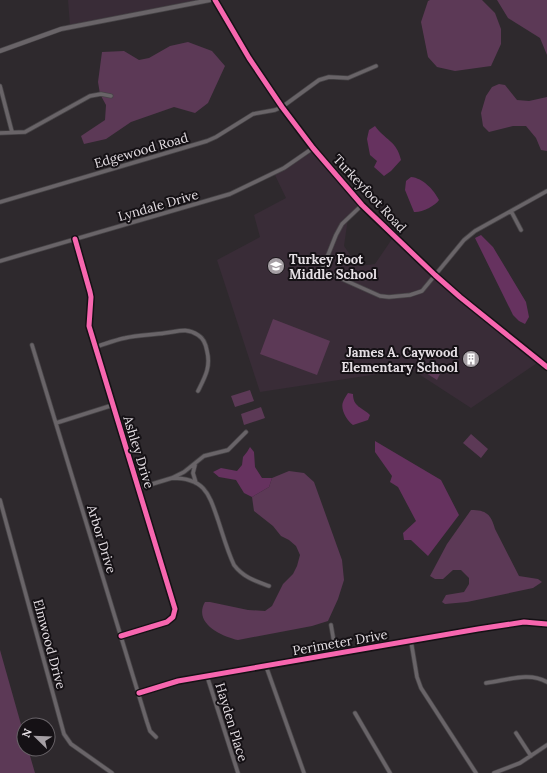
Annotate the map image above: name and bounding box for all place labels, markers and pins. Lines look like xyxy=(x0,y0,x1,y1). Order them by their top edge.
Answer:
place label: Turkey Foot Middle School xyxy=(289,251,377,283)
school or university icon: Turkey Foot Middle School xyxy=(266,256,286,276)
place label: James A. Caywood Elementary School xyxy=(341,344,458,376)
building icon: James A. Caywood Elementary School xyxy=(461,349,481,369)

